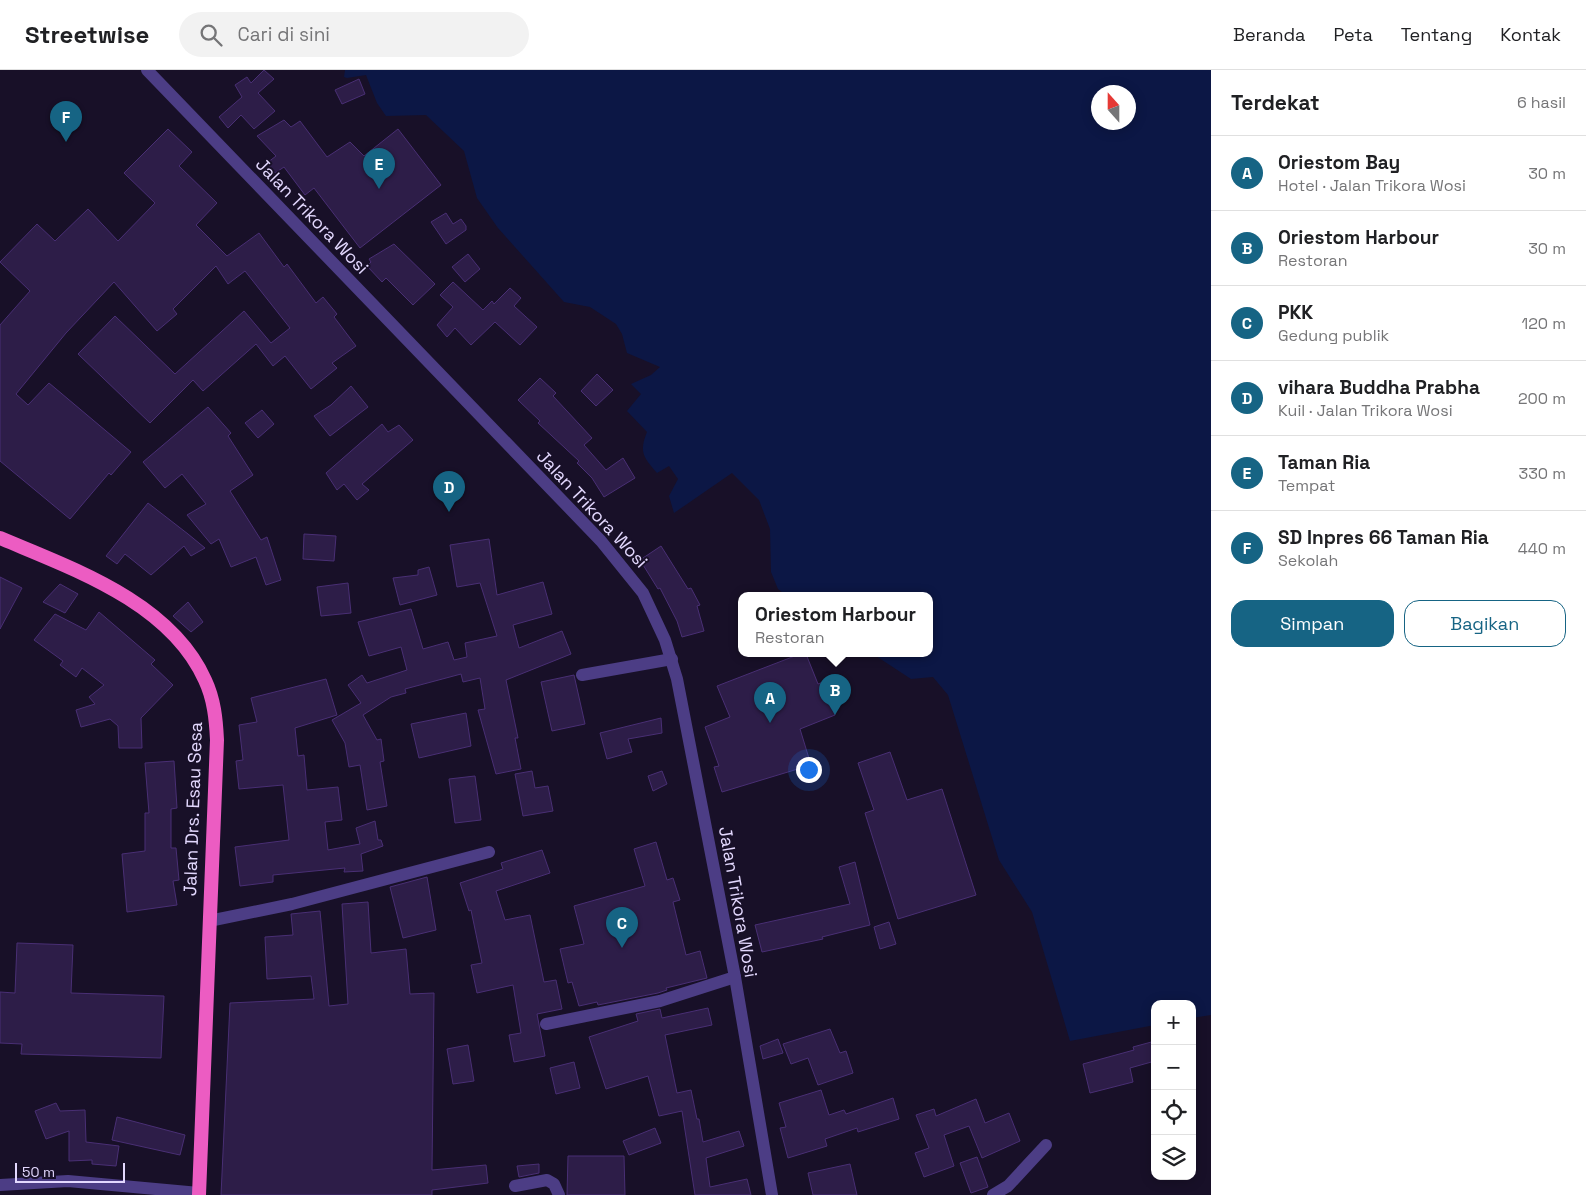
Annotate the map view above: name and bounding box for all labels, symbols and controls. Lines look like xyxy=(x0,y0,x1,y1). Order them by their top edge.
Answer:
search box xyxy=(179,12,529,57)
text: Streetwise xyxy=(25,19,149,50)
icon: search xyxy=(197,21,225,49)
text: Cari di sini xyxy=(237,22,330,47)
text: Beranda xyxy=(1233,23,1305,46)
text: Peta xyxy=(1333,23,1373,46)
text: Tentang xyxy=(1401,23,1472,46)
text: Kontak xyxy=(1500,23,1561,46)
north arrow xyxy=(1091,85,1136,130)
text: Terdekat xyxy=(1231,89,1320,116)
text: 6 hasil xyxy=(1517,92,1566,113)
pin: F xyxy=(50,101,82,142)
pin: E xyxy=(363,148,395,189)
text: Oriestom Bay xyxy=(1278,150,1400,175)
street label: Jalan Trikora Wosi xyxy=(251,153,374,279)
text: A xyxy=(1242,163,1252,184)
text: 30 m xyxy=(1528,163,1566,184)
text: Hotel · Jalan Trikora Wosi xyxy=(1278,175,1466,196)
text: Oriestom Harbour xyxy=(1278,225,1439,250)
text: B xyxy=(1242,238,1252,259)
text: 30 m xyxy=(1528,238,1566,259)
text: Restoran xyxy=(1278,250,1348,271)
text: PKK xyxy=(1278,300,1313,325)
text: C xyxy=(1242,313,1252,334)
text: 120 m xyxy=(1522,313,1566,334)
text: Gedung publik xyxy=(1278,325,1389,346)
text: vihara Buddha Prabha xyxy=(1278,375,1480,400)
text: D xyxy=(1242,388,1252,409)
text: 200 m xyxy=(1518,388,1566,409)
text: Kuil · Jalan Trikora Wosi xyxy=(1278,400,1453,421)
street label: Jalan Trikora Wosi xyxy=(532,445,653,573)
text: Taman Ria xyxy=(1278,450,1370,475)
text: E xyxy=(1243,463,1251,484)
text: 330 m xyxy=(1519,463,1566,484)
pin: D xyxy=(433,471,465,512)
text: Tempat xyxy=(1278,475,1335,496)
text: SD Inpres 66 Taman Ria xyxy=(1278,525,1489,550)
text: F xyxy=(1243,538,1251,559)
text: 440 m xyxy=(1518,538,1566,559)
text: Sekolah xyxy=(1278,550,1338,571)
popup xyxy=(738,592,933,657)
button: Simpan xyxy=(1231,600,1394,647)
button: Bagikan xyxy=(1404,600,1566,647)
text: Oriestom Harbour xyxy=(755,602,916,627)
text: Restoran xyxy=(755,627,824,648)
pin: B xyxy=(819,674,851,715)
pin: A xyxy=(754,682,786,723)
street label: Jalan Drs. Esau Sesa xyxy=(178,721,207,897)
your location xyxy=(796,757,822,783)
street label: Jalan Trikora Wosi xyxy=(714,825,763,979)
pin: C xyxy=(606,907,638,948)
map controls xyxy=(1151,1000,1196,1180)
button: + xyxy=(1151,1000,1196,1045)
button: − xyxy=(1151,1045,1196,1090)
button: locate xyxy=(1151,1090,1196,1135)
button: layers xyxy=(1151,1135,1196,1180)
scale bar xyxy=(15,1160,125,1183)
text: 50 m xyxy=(22,1163,55,1181)

